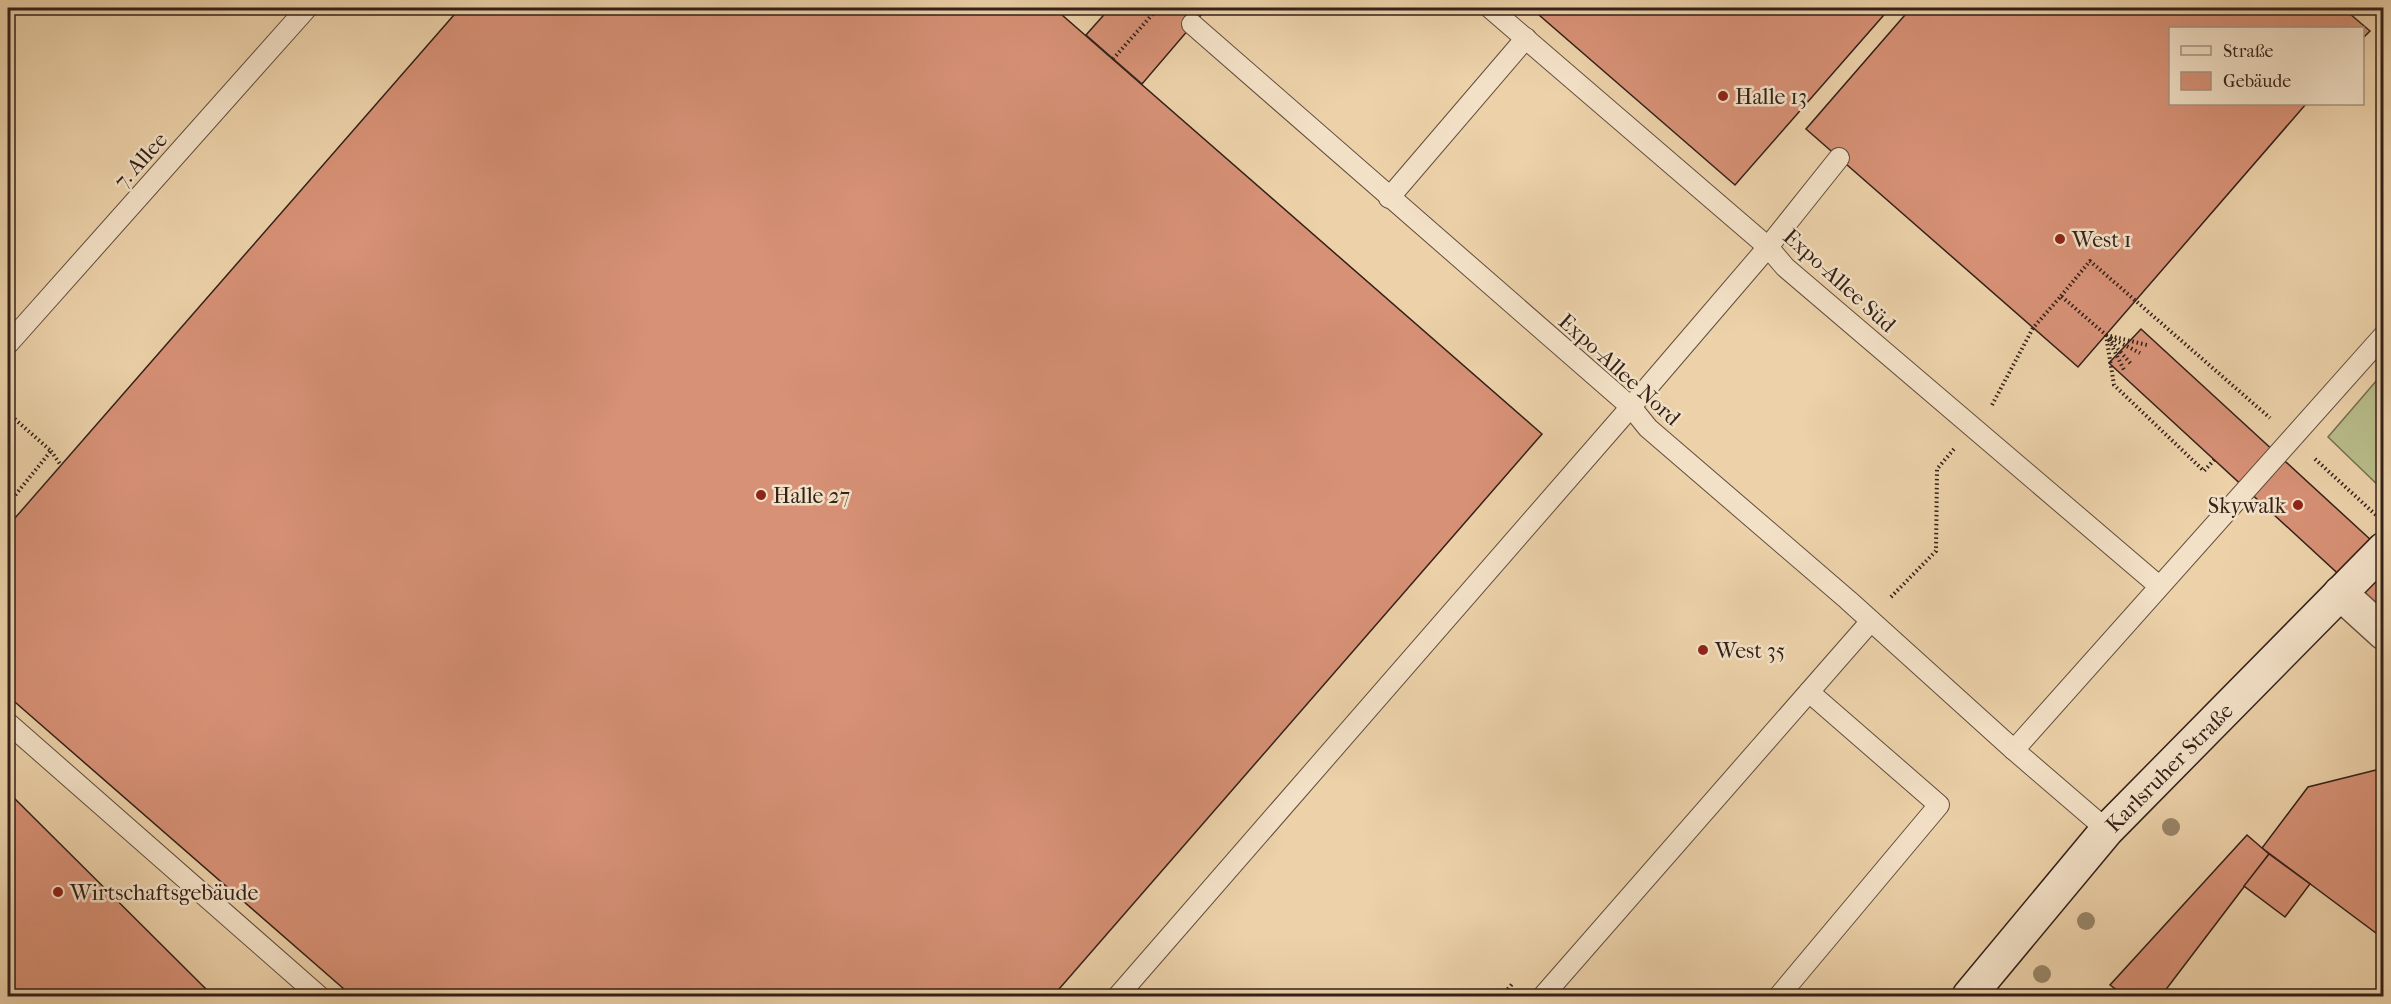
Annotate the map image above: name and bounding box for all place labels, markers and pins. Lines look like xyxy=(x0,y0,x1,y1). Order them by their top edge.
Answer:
place label: Halle 13 xyxy=(1735,84,1807,110)
marker: Halle 13 xyxy=(1716,89,1730,103)
place label: West 1 xyxy=(2071,227,2132,253)
marker: West 1 xyxy=(2053,232,2067,246)
place label: Halle 27 xyxy=(773,483,850,509)
marker: Halle 27 xyxy=(754,488,768,502)
place label: Skywalk xyxy=(2208,493,2287,519)
marker: Skywalk xyxy=(2291,498,2305,512)
place label: West 35 xyxy=(1714,638,1785,664)
marker: West 35 xyxy=(1696,643,1710,657)
place label: Wirtschaftsgebäude xyxy=(69,880,258,906)
marker: Wirtschaftsgebäude xyxy=(51,885,65,899)

